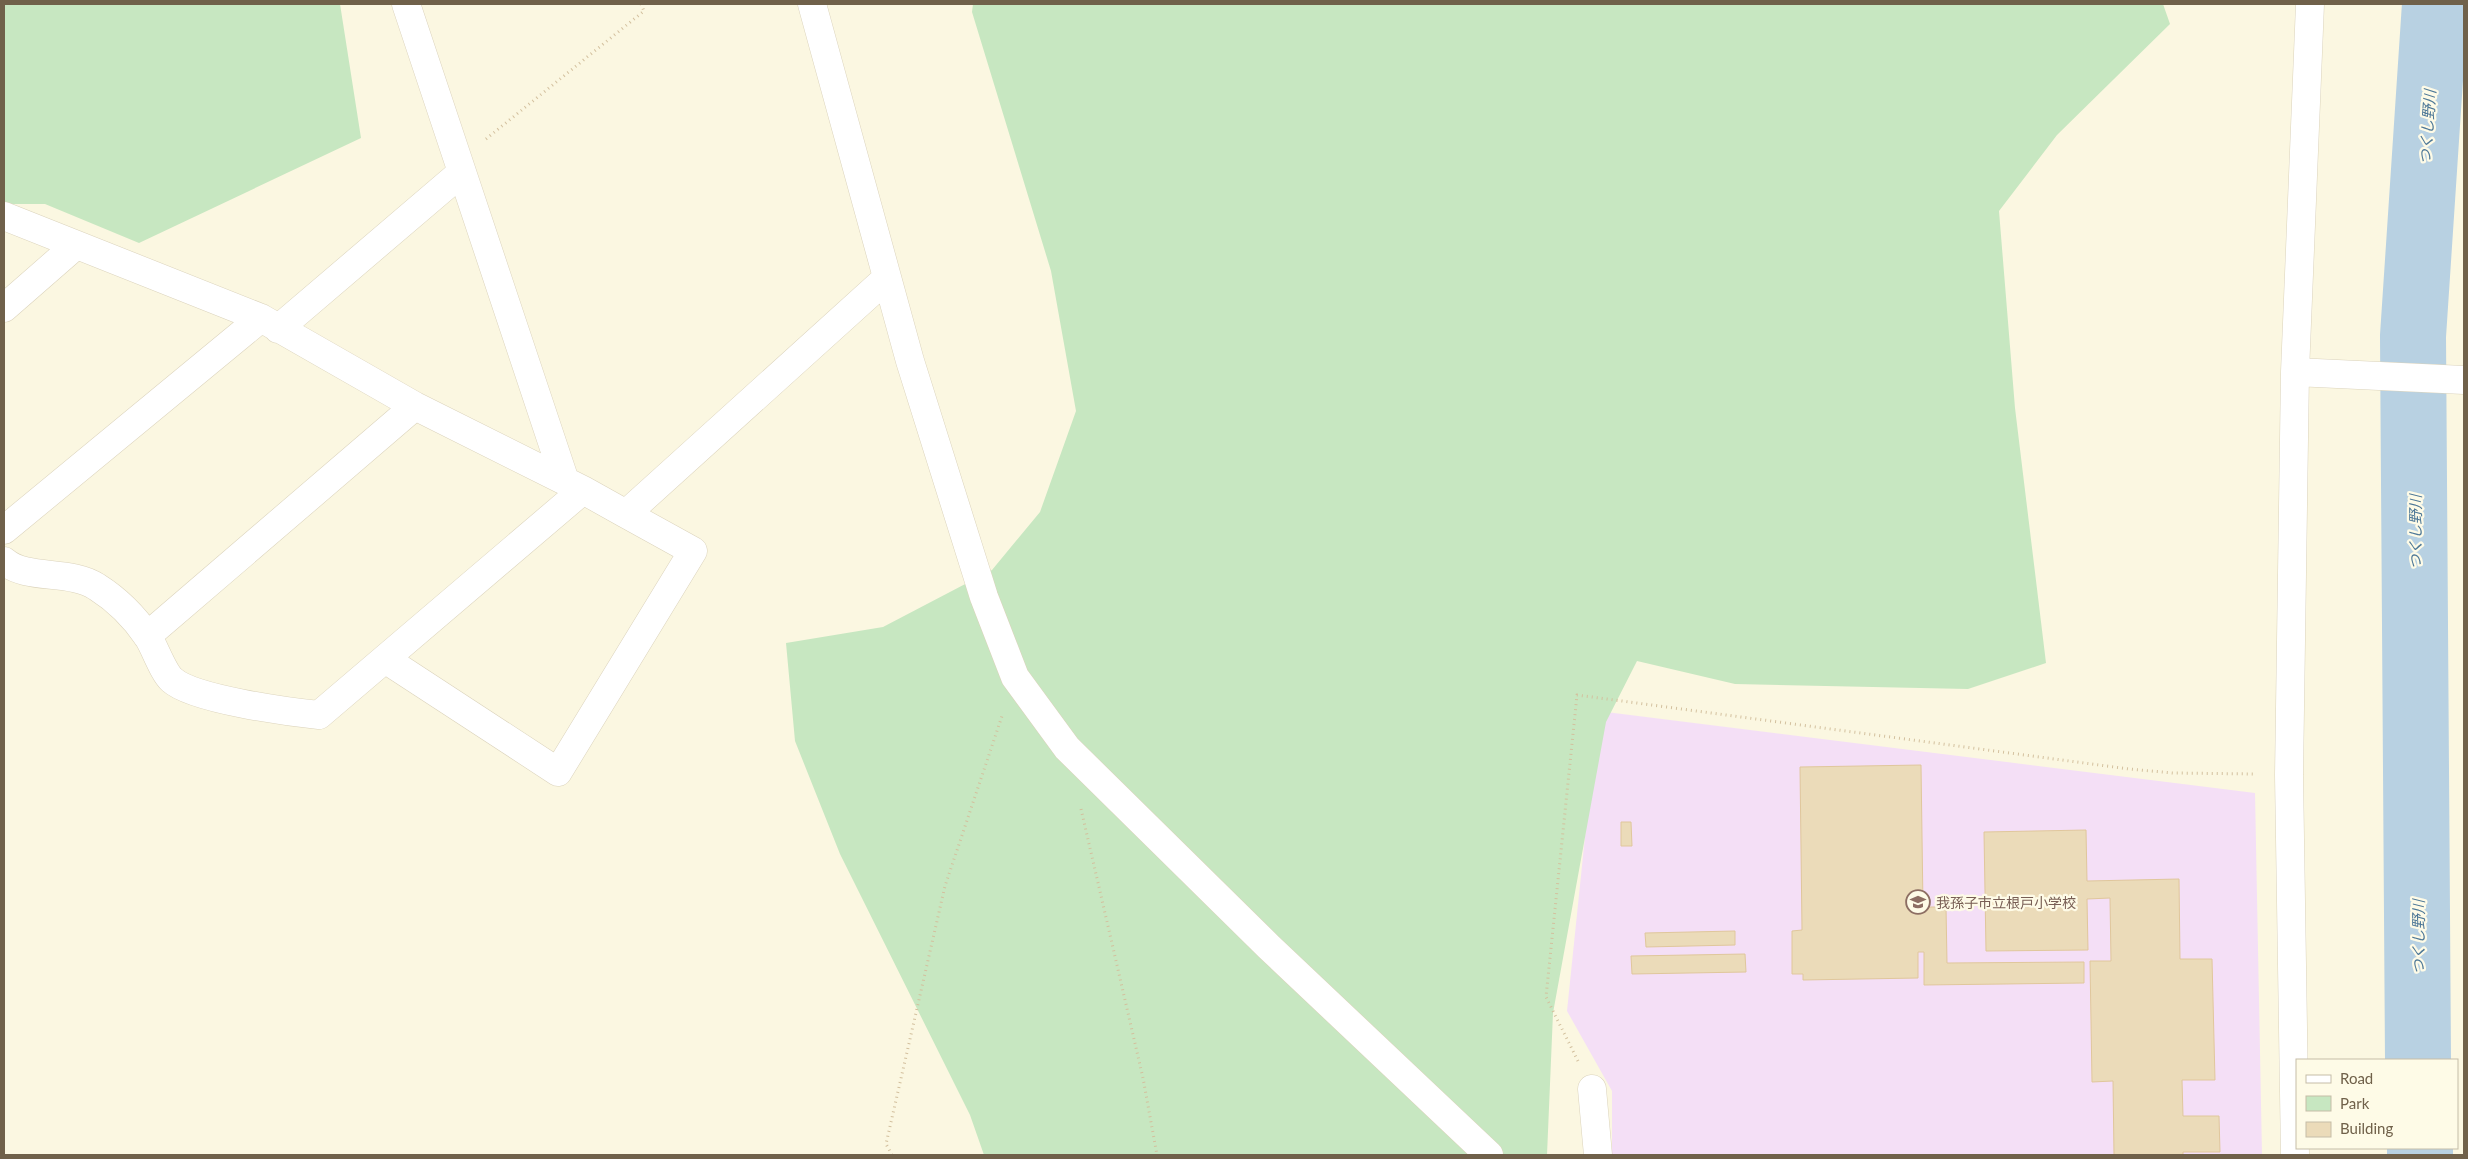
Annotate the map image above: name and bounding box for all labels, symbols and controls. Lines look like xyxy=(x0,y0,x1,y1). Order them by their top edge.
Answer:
water label: つくし野川 xyxy=(2415,87,2439,165)
water label: つくし野川 xyxy=(2406,493,2424,570)
school or university icon: 我孫子市立根戸小学校 xyxy=(1905,889,1931,915)
place label: 我孫子市立根戸小学校 xyxy=(1936,894,2076,911)
water label: つくし野川 xyxy=(2409,898,2427,975)
legend xyxy=(2296,1059,2458,1149)
text: Road xyxy=(2340,1069,2373,1087)
text: Park xyxy=(2340,1094,2370,1112)
text: Building xyxy=(2340,1119,2393,1137)

